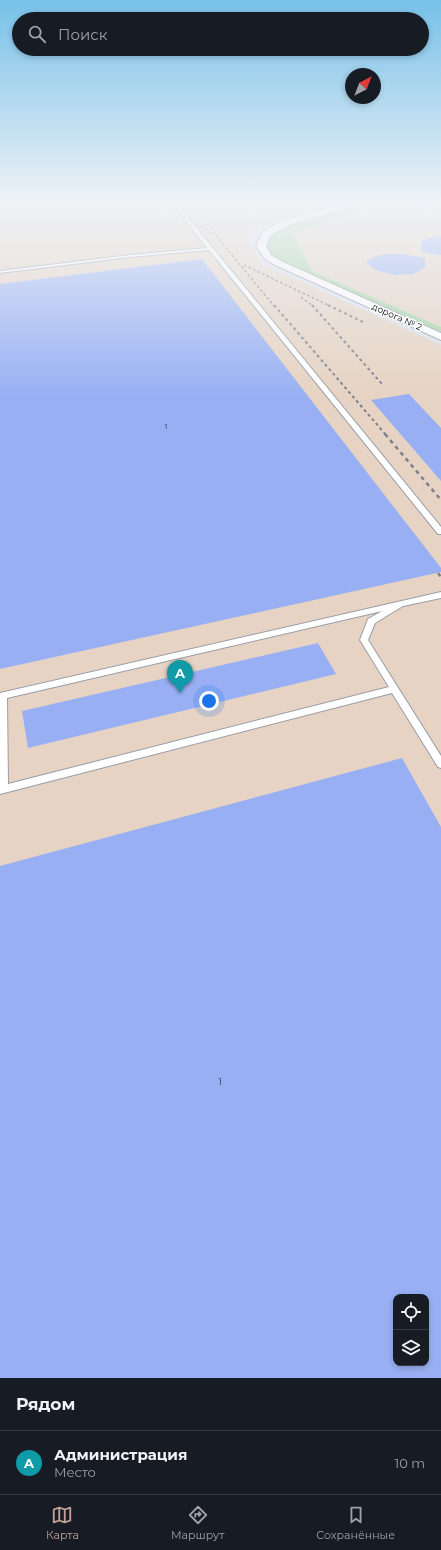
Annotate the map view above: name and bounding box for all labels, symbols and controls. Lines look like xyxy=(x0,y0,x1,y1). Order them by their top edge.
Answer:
search box xyxy=(12,12,429,56)
icon: search xyxy=(26,23,48,45)
text: Поиск xyxy=(58,25,107,44)
north arrow xyxy=(345,68,381,104)
street label: дорога № 2 xyxy=(370,301,424,332)
house number: 1 xyxy=(165,421,167,431)
pin: A xyxy=(167,660,193,693)
your location xyxy=(199,691,219,711)
house number: 1 xyxy=(218,1075,222,1088)
map controls xyxy=(393,1294,429,1366)
button: locate xyxy=(393,1294,429,1330)
button: layers xyxy=(393,1330,429,1366)
text: Рядом xyxy=(16,1394,75,1414)
text: Администрация xyxy=(54,1445,187,1464)
text: A xyxy=(24,1455,34,1471)
text: 10 m xyxy=(395,1455,425,1471)
text: Место xyxy=(54,1464,96,1480)
tab: Карта xyxy=(46,1504,79,1542)
tab: Маршрут xyxy=(171,1504,224,1542)
tab: Сохранённые xyxy=(316,1504,395,1542)

